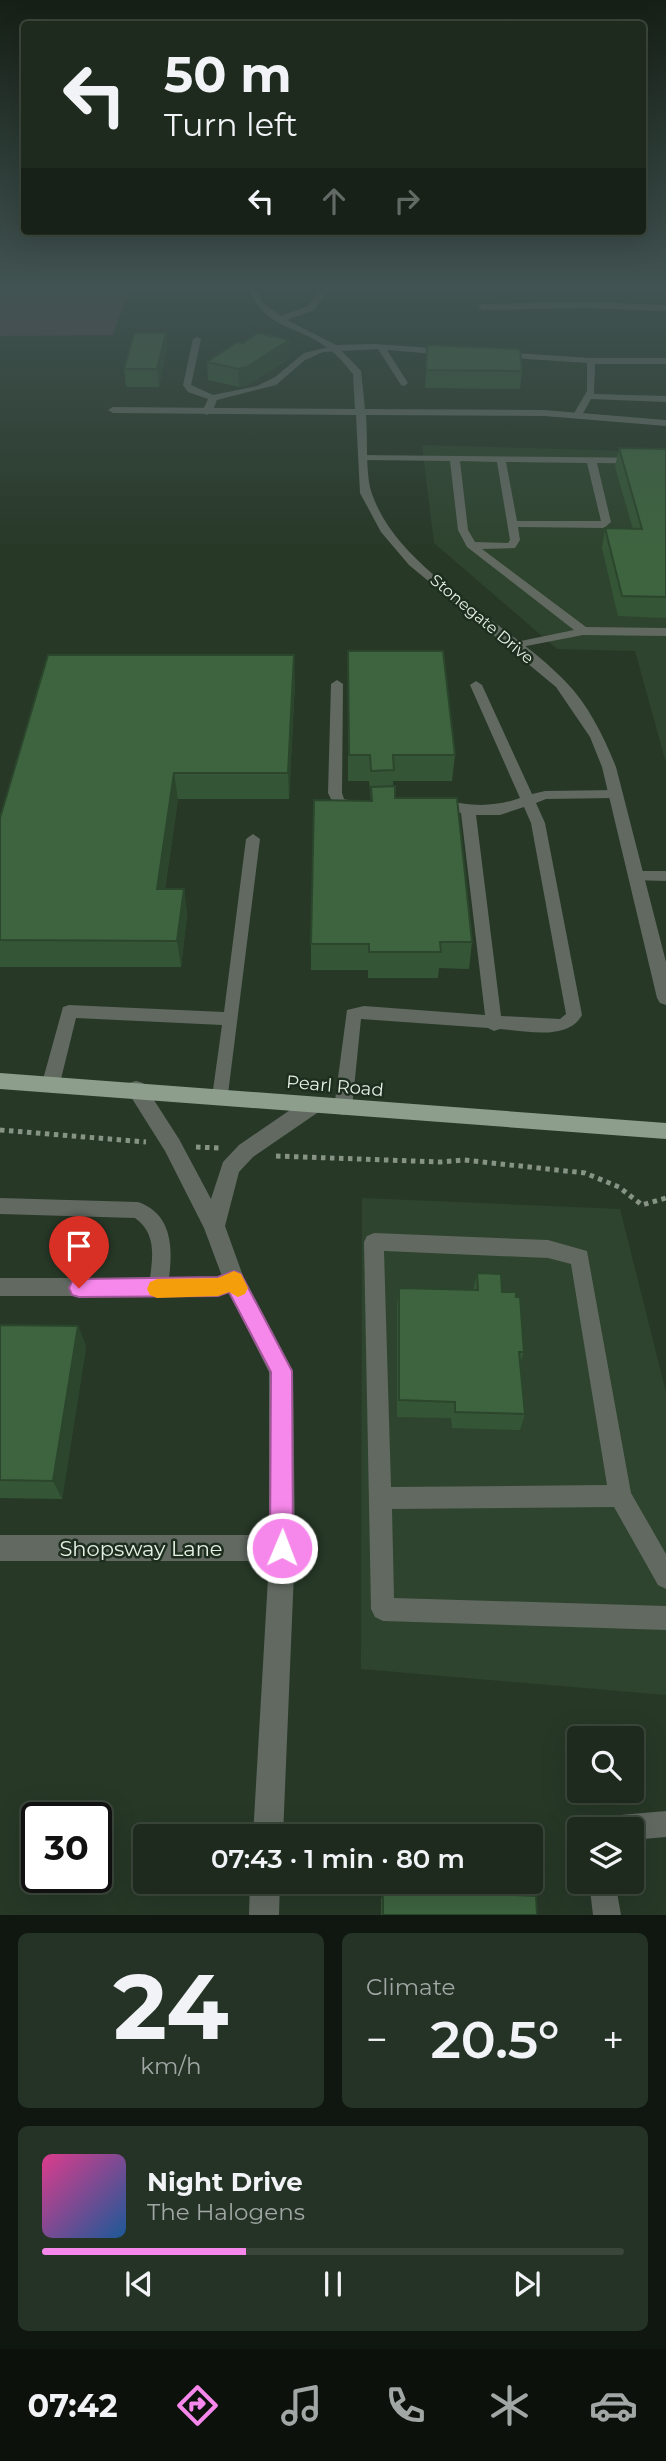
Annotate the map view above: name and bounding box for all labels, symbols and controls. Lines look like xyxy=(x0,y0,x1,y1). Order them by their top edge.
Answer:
text: 50 m xyxy=(164,45,292,104)
icon: left xyxy=(49,49,140,140)
text: Turn left xyxy=(164,105,298,144)
icon: left xyxy=(242,182,280,220)
icon: ahead xyxy=(315,182,353,220)
icon: right xyxy=(388,182,426,220)
street label: Stonegate Drive xyxy=(427,570,537,668)
street label: Pearl Road xyxy=(285,1071,385,1101)
pin xyxy=(49,1216,109,1288)
icon: arrive xyxy=(60,1227,98,1265)
position arrow xyxy=(245,1511,319,1585)
street label: Shopsway Lane xyxy=(59,1536,223,1561)
map controls xyxy=(567,1726,644,1894)
button: search xyxy=(567,1726,644,1803)
speed limit sign: 30 xyxy=(21,1802,112,1893)
button: layers xyxy=(567,1817,644,1894)
text: 07:43 · 1 min · 80 m xyxy=(211,1843,465,1875)
text: 24 xyxy=(113,1951,229,2062)
text: Climate xyxy=(366,1973,455,2001)
text: 20.5° xyxy=(431,2008,559,2071)
text: − xyxy=(366,2016,388,2063)
text: + xyxy=(602,2016,624,2063)
text: km/h xyxy=(140,2052,202,2080)
text: Night Drive xyxy=(147,2166,303,2198)
text: The Halogens xyxy=(147,2198,305,2226)
icon: previous xyxy=(120,2265,158,2303)
icon: pause xyxy=(314,2265,352,2303)
icon: next xyxy=(508,2265,546,2303)
icon: directions xyxy=(173,2381,222,2430)
icon: music xyxy=(277,2381,326,2430)
icon: phone xyxy=(381,2381,430,2430)
icon: climate xyxy=(485,2381,534,2430)
icon: car xyxy=(589,2381,638,2430)
text: 07:42 xyxy=(28,2386,118,2425)

